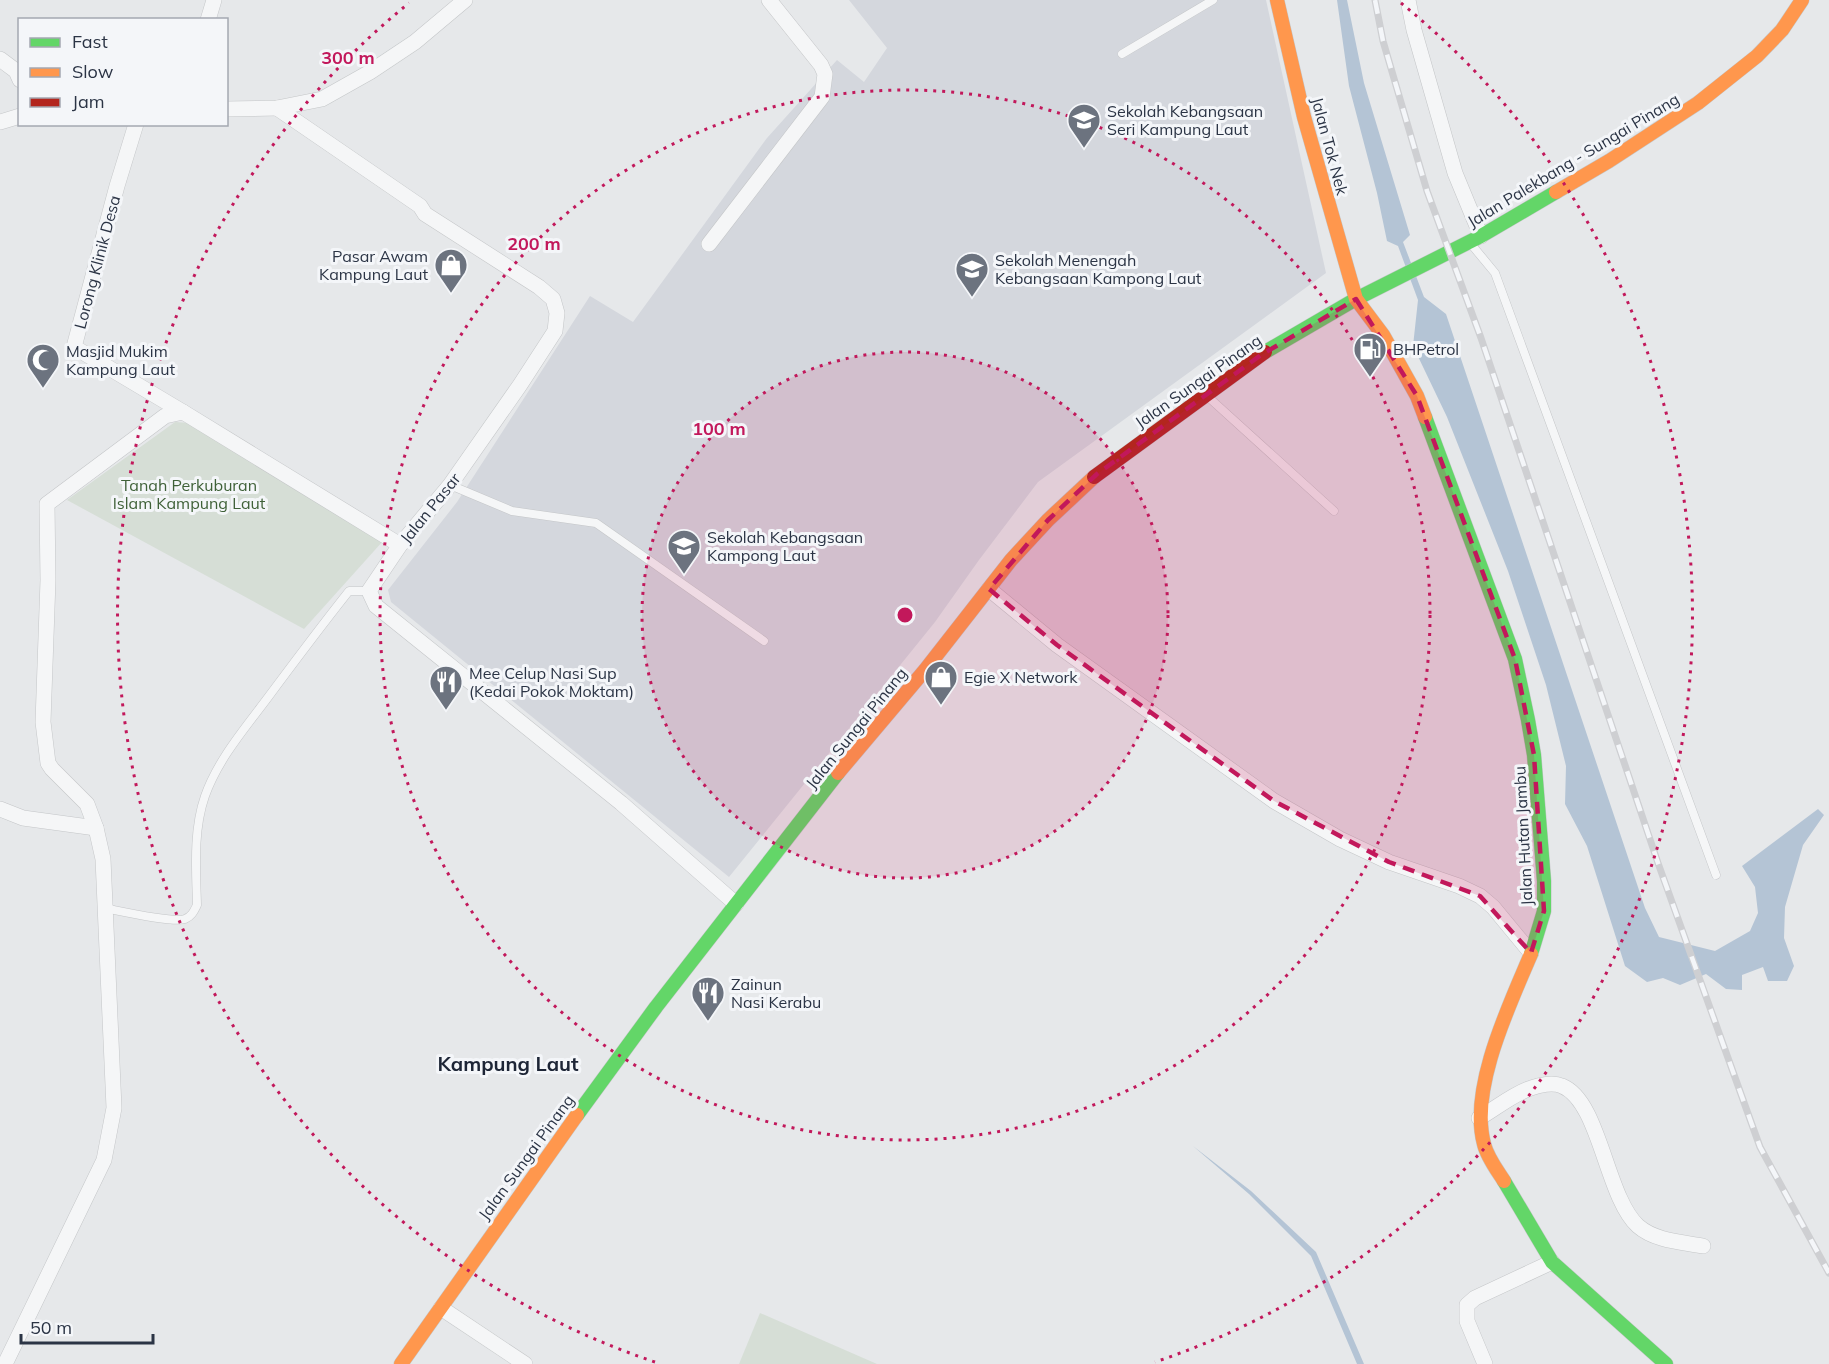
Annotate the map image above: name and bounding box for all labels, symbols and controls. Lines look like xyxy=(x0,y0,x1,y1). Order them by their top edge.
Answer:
legend xyxy=(18,18,228,126)
text: Fast xyxy=(72,30,108,53)
text: 300 m xyxy=(321,46,375,69)
text: Slow xyxy=(72,60,114,83)
street label: Jalan Palekbang - Sungai Pinang xyxy=(1463,89,1683,231)
text: Jam xyxy=(72,90,105,113)
street label: Jalan Tok Nek xyxy=(1307,95,1353,198)
place label: Sekolah Kebangsaan Seri Kampung Laut xyxy=(1107,101,1263,139)
school or university icon: Sekolah Kebangsaan Seri Kampung Laut xyxy=(1066,102,1102,149)
street label: Lorong Klinik Desa xyxy=(70,193,124,331)
text: 200 m xyxy=(507,232,561,255)
place label: Pasar Awam Kampung Laut xyxy=(319,246,428,284)
shop icon: Pasar Awam Kampung Laut xyxy=(433,247,469,294)
place label: Sekolah Menengah Kebangsaan Kampong Laut xyxy=(995,250,1202,288)
school or university icon: Sekolah Menengah Kebangsaan Kampong Laut xyxy=(954,251,990,298)
street label: Jalan Sungai Pinang xyxy=(1131,330,1265,432)
fuel station icon: BHPetrol xyxy=(1352,331,1388,378)
place label: BHPetrol xyxy=(1393,339,1459,359)
place label: Masjid Mukim Kampung Laut xyxy=(66,341,175,379)
mosque icon: Masjid Mukim Kampung Laut xyxy=(25,342,61,389)
text: 100 m xyxy=(692,417,746,440)
street label: Jalan Pasar xyxy=(396,469,465,547)
park label: Tanah Perkuburan Islam Kampung Laut xyxy=(113,475,266,513)
place label: Sekolah Kebangsaan Kampong Laut xyxy=(707,527,863,565)
school or university icon: Sekolah Kebangsaan Kampong Laut xyxy=(666,528,702,575)
centre of rings xyxy=(895,605,915,625)
shop icon: Egie X Network xyxy=(923,659,959,706)
place label: Mee Celup Nasi Sup (Kedai Pokok Moktam) xyxy=(469,663,634,701)
street label: Jalan Sungai Pinang xyxy=(801,663,911,793)
restaurant icon: Mee Celup Nasi Sup (Kedai Pokok Moktam) xyxy=(428,664,464,711)
place label: Egie X Network xyxy=(964,667,1078,687)
street label: Jalan Hutan Jambu xyxy=(1509,766,1537,906)
place label: Zainun Nasi Kerabu xyxy=(731,974,821,1012)
restaurant icon: Zainun Nasi Kerabu xyxy=(690,975,726,1022)
district label: Kampung Laut xyxy=(437,1051,579,1076)
street label: Jalan Sungai Pinang xyxy=(474,1091,578,1223)
scale bar xyxy=(21,1307,153,1345)
text: 50 m xyxy=(30,1316,72,1339)

